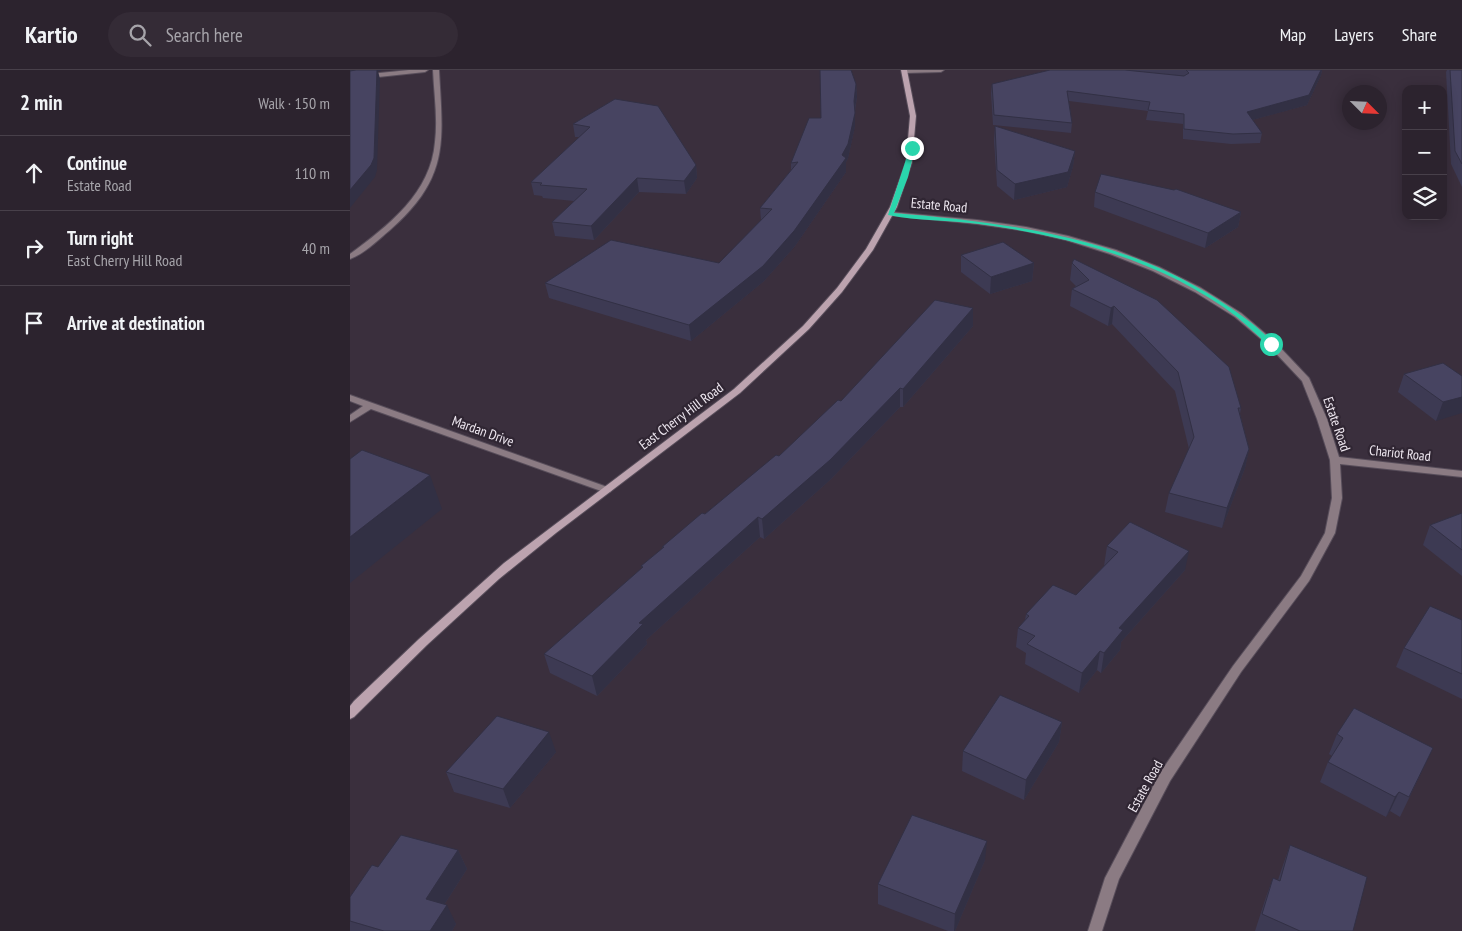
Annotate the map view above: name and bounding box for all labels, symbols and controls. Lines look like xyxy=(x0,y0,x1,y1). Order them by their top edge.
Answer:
search box xyxy=(108,12,458,57)
text: Kartio xyxy=(25,19,78,50)
icon: search xyxy=(126,21,154,49)
text: Search here xyxy=(166,23,243,47)
text: Map xyxy=(1280,23,1306,46)
text: Layers xyxy=(1334,23,1374,46)
text: Share xyxy=(1402,23,1437,46)
north arrow xyxy=(1342,85,1387,130)
map controls xyxy=(1402,85,1447,220)
button: + xyxy=(1402,85,1447,130)
text: 2 min xyxy=(20,89,62,116)
text: Walk · 150 m xyxy=(258,93,330,113)
button: − xyxy=(1402,130,1447,175)
route end xyxy=(901,137,924,160)
text: Continue xyxy=(67,151,127,175)
icon: ahead xyxy=(20,159,48,187)
text: 110 m xyxy=(295,163,330,183)
text: Estate Road xyxy=(67,175,132,195)
button: layers xyxy=(1402,175,1447,220)
street label: Estate Road xyxy=(910,194,968,216)
text: Turn right xyxy=(67,226,133,250)
icon: right xyxy=(20,234,48,262)
text: 40 m xyxy=(302,238,330,258)
text: East Cherry Hill Road xyxy=(67,250,182,270)
icon: arrive xyxy=(20,309,48,337)
text: Arrive at destination xyxy=(67,311,205,335)
route start xyxy=(1260,333,1283,356)
street label: East Cherry Hill Road xyxy=(635,378,727,454)
street label: Estate Road xyxy=(1319,394,1355,454)
street label: Mardan Drive xyxy=(450,411,517,451)
street label: Chariot Road xyxy=(1368,441,1432,465)
street label: Estate Road xyxy=(1123,757,1167,815)

